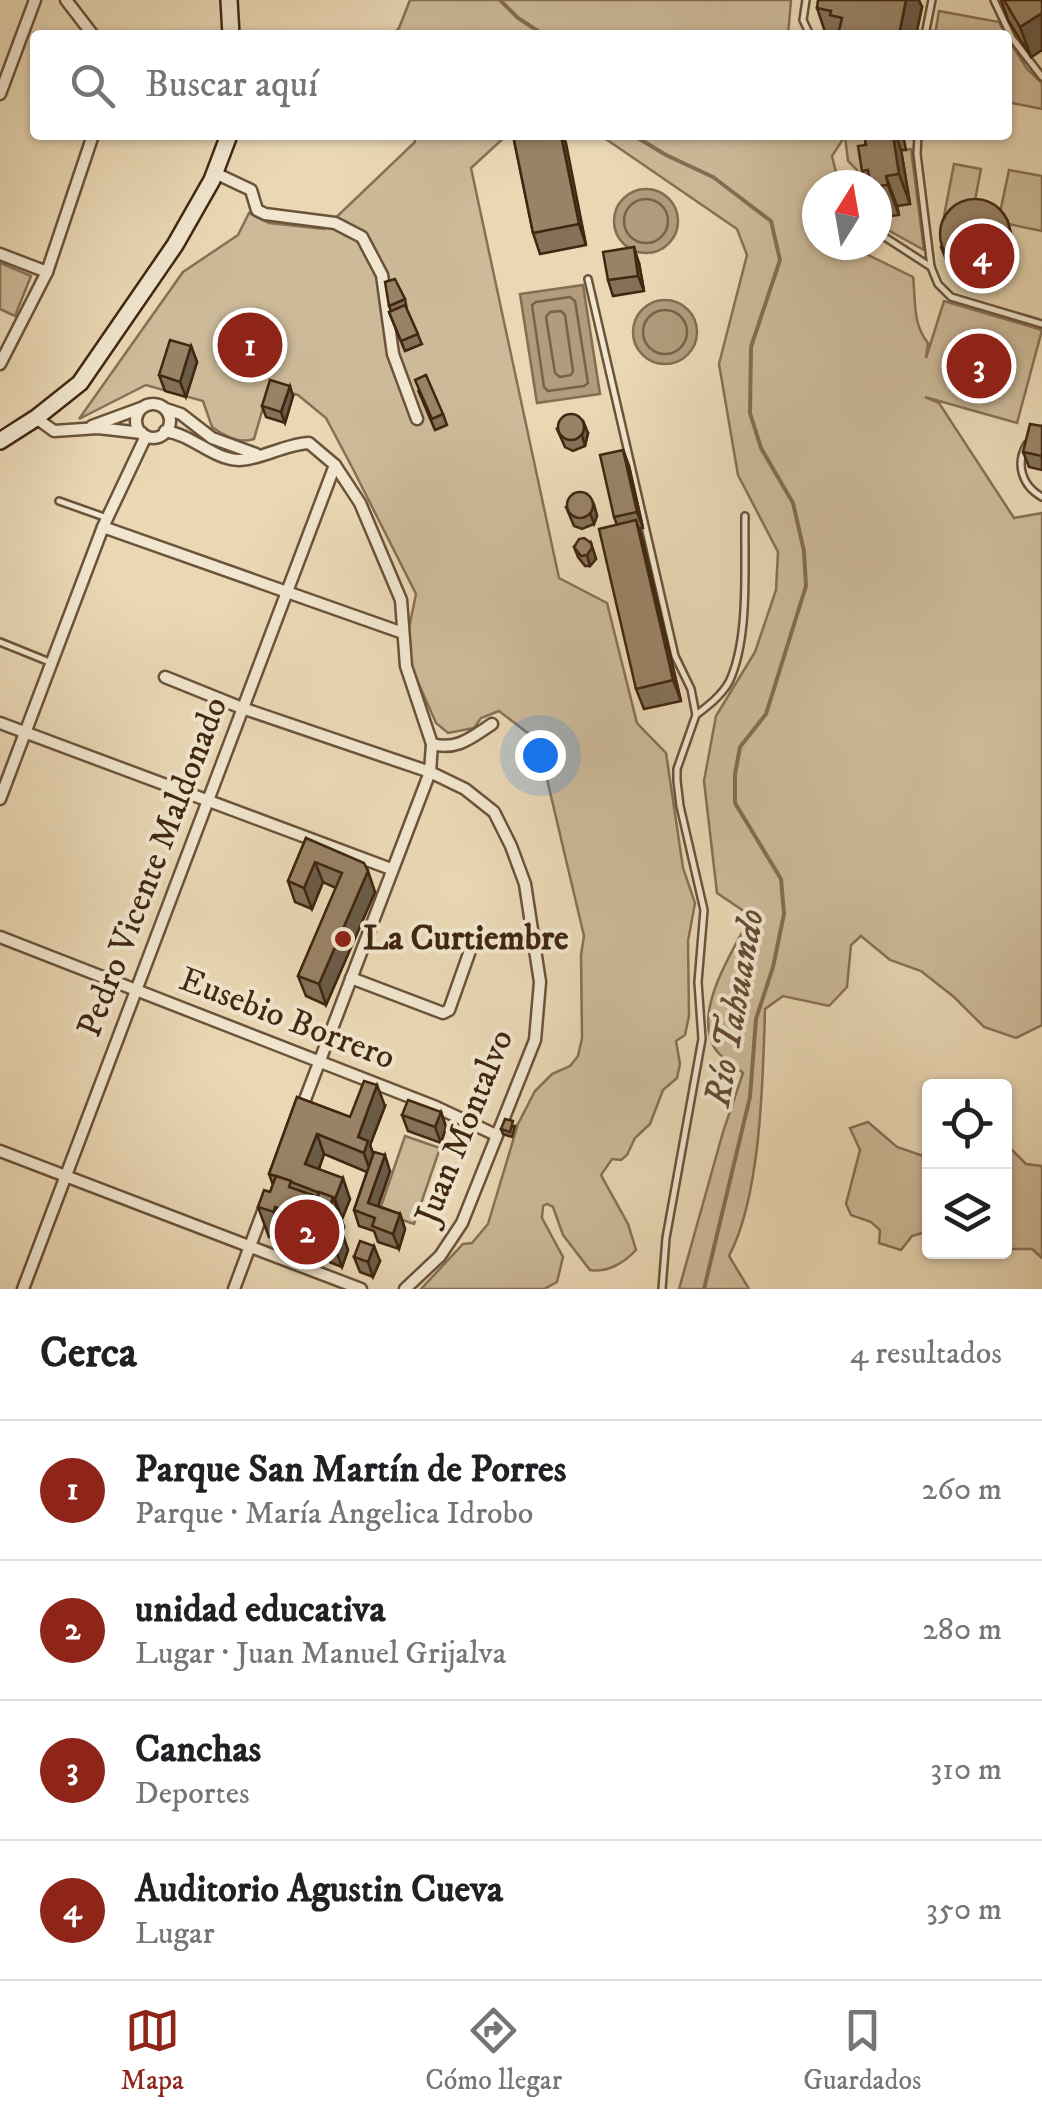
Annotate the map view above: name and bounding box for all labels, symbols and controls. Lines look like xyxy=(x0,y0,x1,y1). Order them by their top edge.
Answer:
search box xyxy=(30,30,1012,140)
icon: search xyxy=(65,58,120,113)
text: Buscar aquí xyxy=(145,61,318,109)
north arrow xyxy=(802,170,892,260)
pin: 4 xyxy=(950,218,1014,294)
pin: 1 xyxy=(218,308,282,382)
pin: 3 xyxy=(946,328,1012,404)
street label: Pedro Vicente Maldonado xyxy=(68,691,238,1043)
your location xyxy=(515,730,566,781)
water label: Río Tahuando xyxy=(694,905,776,1112)
place label: La Curtiembre xyxy=(363,917,569,961)
marker: La Curtiembre xyxy=(332,928,354,950)
street label: Eusebio Borrero xyxy=(173,958,401,1080)
street label: Juan Montalvo xyxy=(405,1023,524,1234)
map controls xyxy=(922,1079,1012,1259)
button: locate xyxy=(922,1079,1012,1169)
button: layers xyxy=(922,1169,1012,1259)
pin: 2 xyxy=(274,1194,340,1270)
text: Cerca xyxy=(40,1328,137,1380)
text: 4 resultados xyxy=(850,1334,1002,1374)
text: Parque San Martín de Porres xyxy=(135,1446,567,1494)
text: 1 xyxy=(67,1470,78,1510)
text: 260 m xyxy=(922,1470,1002,1510)
text: Parque · María Angelica Idrobo xyxy=(135,1494,533,1534)
text: unidad educativa xyxy=(135,1586,386,1634)
text: 2 xyxy=(65,1610,80,1650)
text: 280 m xyxy=(922,1610,1002,1650)
text: Lugar · Juan Manuel Grijalva xyxy=(135,1634,506,1674)
text: Canchas xyxy=(135,1726,261,1774)
text: 3 xyxy=(67,1750,78,1790)
text: 310 m xyxy=(930,1750,1002,1790)
text: Deportes xyxy=(135,1774,250,1814)
text: Auditorio Agustin Cueva xyxy=(135,1866,503,1914)
text: 4 xyxy=(63,1890,82,1930)
text: 350 m xyxy=(926,1890,1002,1930)
text: Lugar xyxy=(135,1914,215,1954)
tab: Mapa xyxy=(121,2003,184,2098)
tab: Cómo llegar xyxy=(425,2003,562,2098)
tab: Guardados xyxy=(803,2003,921,2098)

